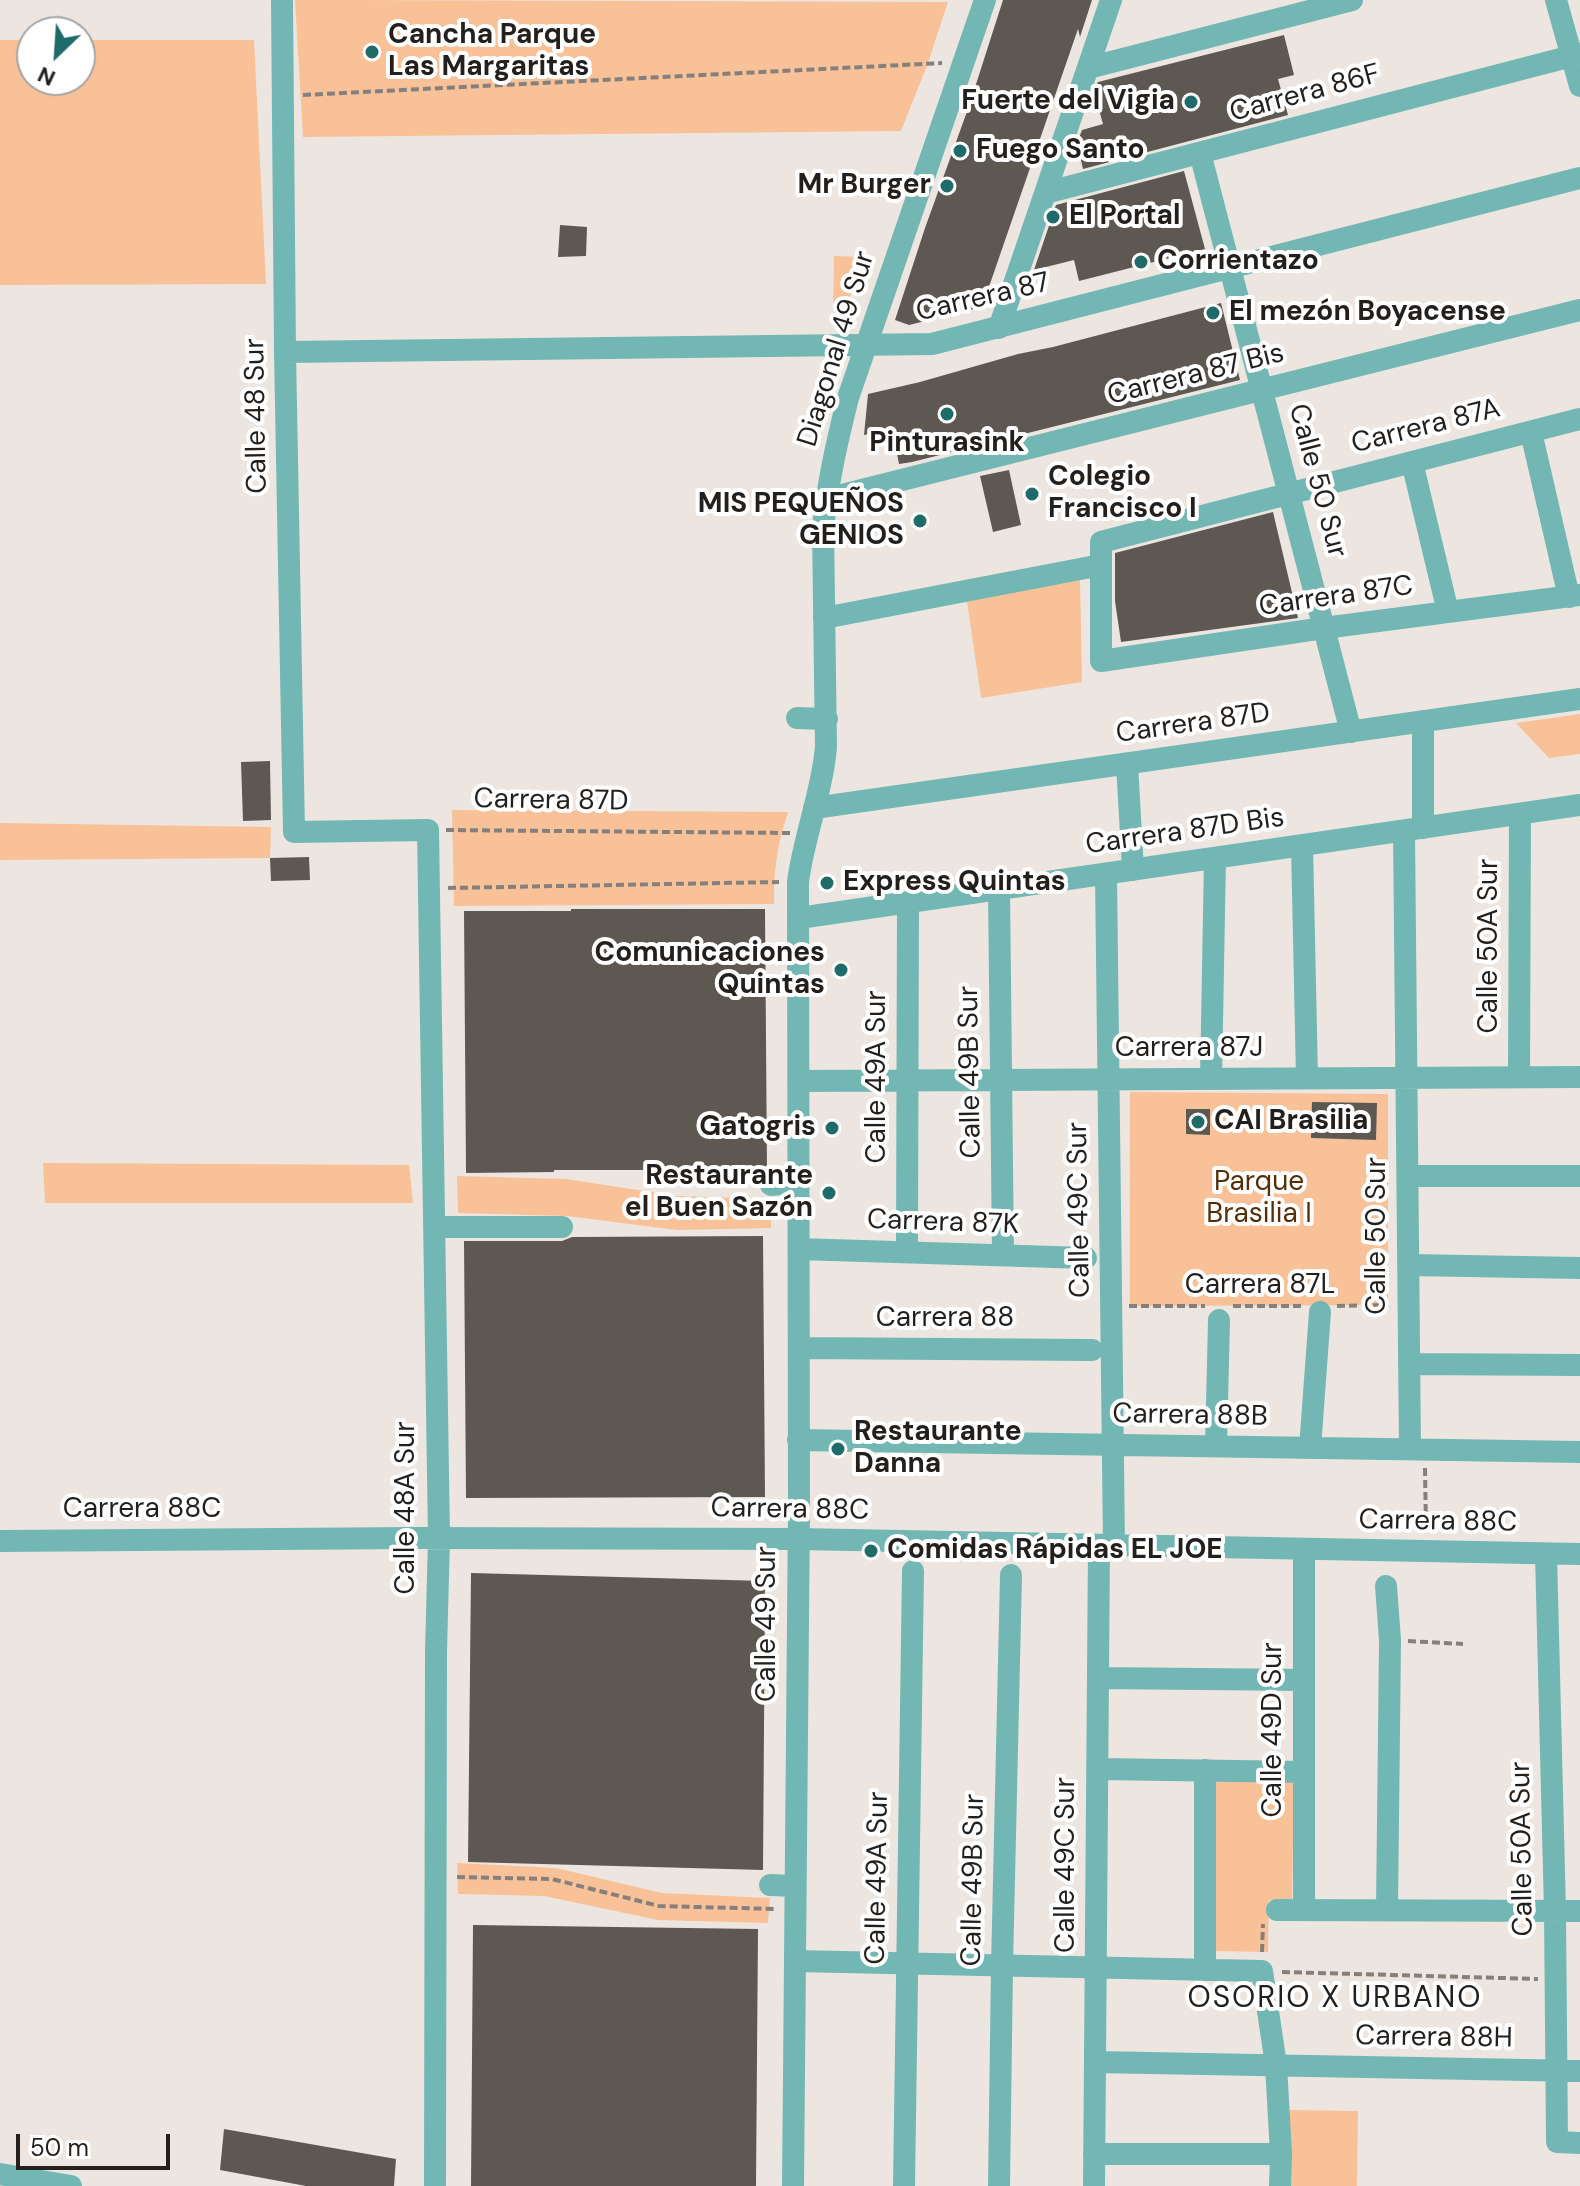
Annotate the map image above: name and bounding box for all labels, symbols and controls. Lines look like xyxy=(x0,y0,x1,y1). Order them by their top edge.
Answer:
north arrow xyxy=(16,16,96,96)
place label: Cancha Parque Las Margaritas xyxy=(388,19,596,85)
marker: Cancha Parque Las Margaritas xyxy=(363,43,381,61)
street label: Carrera 86F xyxy=(1226,58,1384,130)
text: N xyxy=(33,60,60,93)
place label: Fuerte del Vigia xyxy=(961,85,1175,119)
marker: Fuerte del Vigia xyxy=(1182,93,1200,111)
place label: Fuego Santo xyxy=(976,134,1145,168)
marker: Fuego Santo xyxy=(951,142,969,160)
place label: Mr Burger xyxy=(797,169,931,203)
marker: Mr Burger xyxy=(938,177,956,195)
place label: El Portal xyxy=(1069,200,1180,234)
marker: El Portal xyxy=(1044,208,1062,226)
place label: Corrientazo xyxy=(1157,245,1319,279)
street label: Diagonal 49 Sur xyxy=(791,247,883,451)
marker: Corrientazo xyxy=(1132,253,1150,271)
street label: Carrera 87 xyxy=(913,266,1053,330)
place label: El mezón Boyacense xyxy=(1229,296,1506,330)
marker: El mezón Boyacense xyxy=(1204,304,1222,322)
street label: Carrera 87 Bis xyxy=(1104,337,1288,413)
street label: Calle 48 Sur xyxy=(239,338,275,494)
street label: Carrera 87A xyxy=(1348,392,1504,462)
street label: Calle 50 Sur xyxy=(1280,401,1354,561)
marker: Pinturasink xyxy=(938,405,956,423)
place label: Pinturasink xyxy=(869,427,1025,461)
place label: Colegio Francisco I xyxy=(1048,461,1197,527)
marker: Colegio Francisco I xyxy=(1023,485,1041,503)
place label: MIS PEQUEÑOS GENIOS xyxy=(698,488,904,554)
marker: MIS PEQUEÑOS GENIOS xyxy=(911,512,929,530)
street label: Carrera 87C xyxy=(1257,570,1415,624)
street label: Carrera 87D xyxy=(1114,697,1272,751)
street label: Carrera 87D xyxy=(473,783,629,819)
street label: Carrera 87D Bis xyxy=(1084,801,1286,863)
street label: Calle 50A Sur xyxy=(1473,859,1507,1033)
place label: Express Quintas xyxy=(843,866,1066,900)
marker: Express Quintas xyxy=(818,874,836,892)
place label: Comunicaciones Quintas xyxy=(595,937,825,1003)
marker: Comunicaciones Quintas xyxy=(832,961,850,979)
street label: Calle 49B Sur xyxy=(953,985,989,1159)
street label: Calle 49A Sur xyxy=(861,990,895,1164)
street label: Carrera 87J xyxy=(1115,1032,1263,1066)
place label: CAI Brasilia xyxy=(1214,1105,1368,1139)
place label: Gatogris xyxy=(699,1111,816,1145)
marker: CAI Brasilia xyxy=(1189,1113,1207,1131)
marker: Gatogris xyxy=(823,1119,841,1137)
street label: Calle 49C Sur xyxy=(1062,1122,1098,1298)
street label: Calle 50 Sur xyxy=(1361,1157,1395,1315)
place label: Restaurante el Buen Sazón xyxy=(625,1160,813,1226)
park label: Parque Brasilia I xyxy=(1206,1166,1312,1232)
marker: Restaurante el Buen Sazón xyxy=(820,1184,838,1202)
street label: Carrera 87K xyxy=(866,1204,1020,1242)
street label: Carrera 87L xyxy=(1185,1269,1335,1303)
street label: Carrera 88 xyxy=(876,1302,1014,1336)
street label: Carrera 88B xyxy=(1112,1398,1268,1434)
place label: Restaurante Danna xyxy=(854,1416,1022,1482)
street label: Calle 48A Sur xyxy=(390,1421,424,1595)
marker: Restaurante Danna xyxy=(829,1440,847,1458)
street label: Carrera 88C xyxy=(710,1492,870,1528)
street label: Carrera 88C xyxy=(63,1493,221,1527)
street label: Carrera 88C xyxy=(1358,1504,1518,1540)
place label: Comidas Rápidas EL JOE xyxy=(887,1534,1223,1568)
marker: Comidas Rápidas EL JOE xyxy=(862,1542,880,1560)
street label: Calle 49 Sur xyxy=(751,1546,785,1702)
street label: Calle 49D Sur xyxy=(1257,1642,1291,1818)
street label: Calle 50A Sur xyxy=(1505,1761,1541,1937)
street label: Calle 49C Sur xyxy=(1050,1777,1084,1953)
street label: Calle 49A Sur xyxy=(860,1791,896,1965)
street label: Calle 49B Sur xyxy=(956,1793,992,1967)
district label: OSORIO X URBANO xyxy=(1187,1981,1483,2017)
street label: Carrera 88H xyxy=(1355,2020,1513,2056)
scale bar xyxy=(20,2118,174,2168)
text: 50 m xyxy=(30,2132,89,2163)

